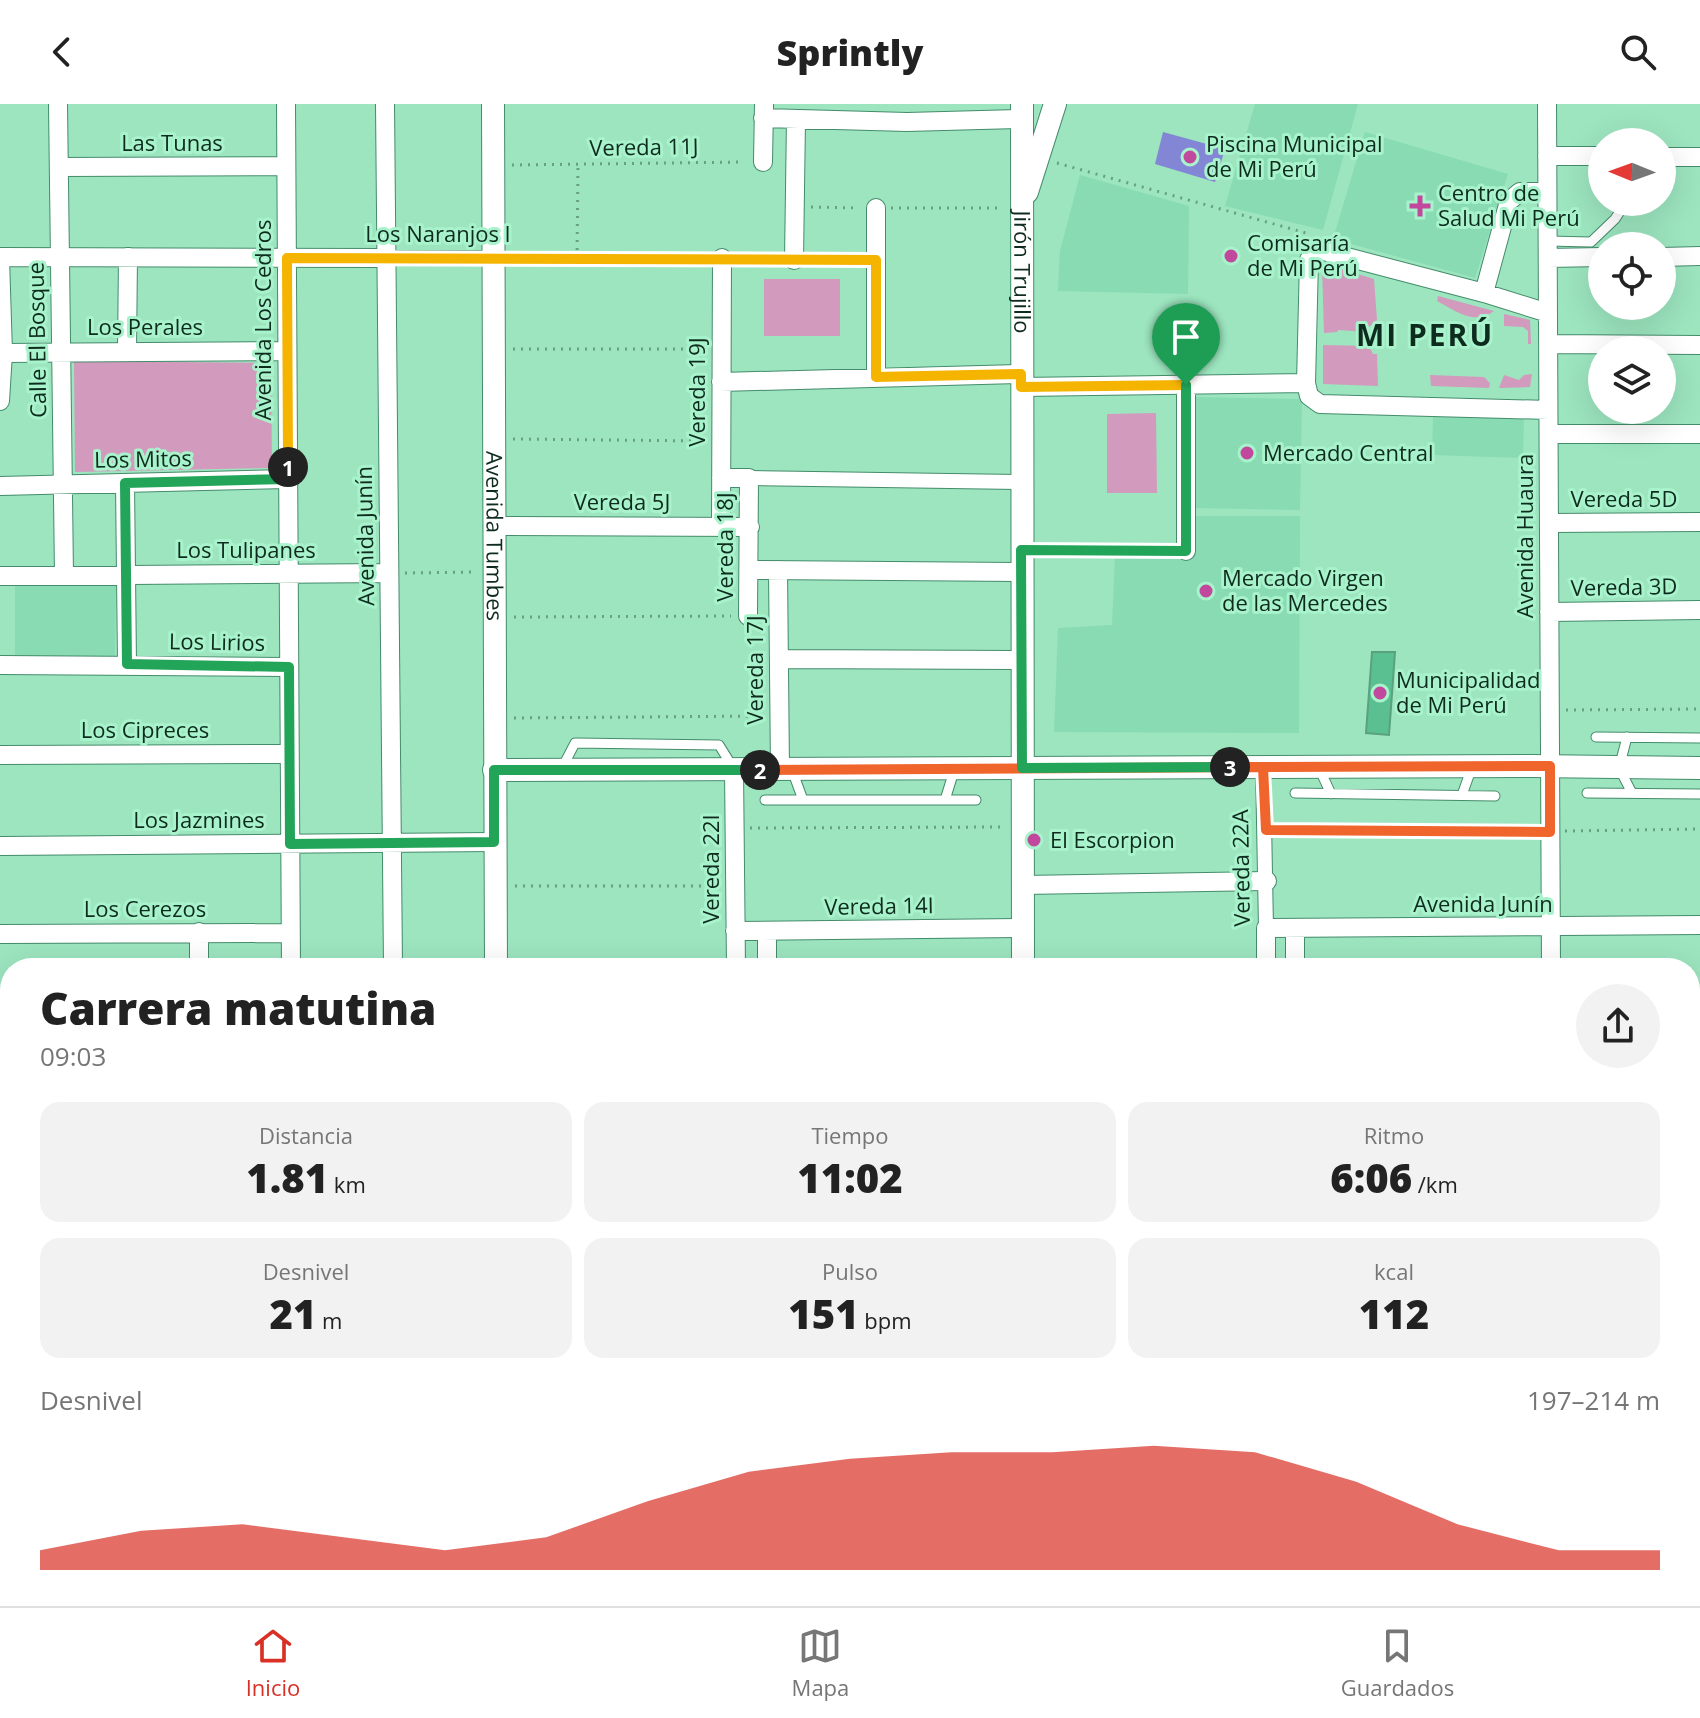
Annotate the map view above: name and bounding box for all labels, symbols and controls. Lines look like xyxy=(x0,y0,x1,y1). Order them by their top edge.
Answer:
text: Sprintly xyxy=(777,28,923,77)
icon: back xyxy=(40,30,84,74)
icon: search xyxy=(1616,30,1660,74)
street label: Las Tunas xyxy=(121,127,223,157)
place label: Piscina Municipal de Mi Perú xyxy=(1206,128,1382,183)
north arrow xyxy=(1588,128,1676,216)
map controls xyxy=(1588,128,1676,424)
street label: Vereda 11J xyxy=(589,130,699,162)
marker: Piscina Municipal de Mi Perú xyxy=(1181,148,1199,166)
place label: Centro de Salud Mi Perú xyxy=(1438,177,1580,232)
marker: Centro de Salud Mi Perú xyxy=(1409,195,1431,217)
street label: Jirón Trujillo xyxy=(1008,208,1038,334)
street label: Los Naranjos I xyxy=(365,218,511,248)
street label: Avenida Los Cedros xyxy=(247,220,277,421)
place label: Comisaría de Mi Perú xyxy=(1247,227,1358,282)
button: locate xyxy=(1588,232,1676,320)
marker: Comisaría de Mi Perú xyxy=(1222,247,1240,265)
street label: Calle El Bosque xyxy=(20,262,52,418)
pin xyxy=(1152,303,1220,385)
street label: Los Perales xyxy=(87,311,203,341)
district label: MI PERÚ xyxy=(1356,314,1494,355)
icon: arrive xyxy=(1164,315,1208,359)
button: layers xyxy=(1588,336,1676,424)
street label: Vereda 19J xyxy=(681,337,711,447)
place label: Mercado Central xyxy=(1263,437,1434,467)
street label: Los Mitos xyxy=(94,442,192,474)
marker: Mercado Central xyxy=(1238,444,1256,462)
pin: 1 xyxy=(268,447,308,487)
street label: Avenida Tumbes xyxy=(480,451,511,621)
text: 1 xyxy=(282,452,294,482)
street label: Avenida Huaura xyxy=(1509,454,1539,618)
street label: Avenida Junín xyxy=(348,466,380,606)
street label: Vereda 5D xyxy=(1571,483,1677,513)
street label: Vereda 5J xyxy=(574,486,670,516)
street label: Vereda 18J xyxy=(709,492,739,602)
street label: Los Tulipanes xyxy=(176,534,316,564)
place label: Mercado Virgen de las Mercedes xyxy=(1222,562,1388,617)
street label: Vereda 3D xyxy=(1570,570,1678,602)
marker: Mercado Virgen de las Mercedes xyxy=(1197,582,1215,600)
street label: Vereda 17J xyxy=(739,615,769,725)
street label: Los Lirios xyxy=(169,625,265,657)
place label: Municipalidad de Mi Perú xyxy=(1396,664,1540,719)
marker: Municipalidad de Mi Perú xyxy=(1371,684,1389,702)
street label: Los Cipreces xyxy=(81,714,209,744)
pin: 3 xyxy=(1210,747,1250,787)
pin: 2 xyxy=(740,750,780,790)
text: 3 xyxy=(1224,752,1236,782)
text: 2 xyxy=(754,755,766,785)
street label: Los Jazmines xyxy=(133,804,265,834)
street label: Vereda 22A xyxy=(1224,809,1256,927)
street label: Vereda 22I xyxy=(695,814,725,924)
place label: El Escorpion xyxy=(1050,824,1175,854)
marker: El Escorpion xyxy=(1025,831,1043,849)
street label: Avenida Junín xyxy=(1413,888,1553,918)
street label: Vereda 14I xyxy=(824,889,934,921)
street label: Los Cerezos xyxy=(84,893,206,923)
text: Carrera matutina xyxy=(40,978,437,1038)
button: share xyxy=(1576,984,1660,1068)
text: 09:03 xyxy=(40,1038,106,1074)
text: Distancia xyxy=(259,1120,353,1150)
text: Tiempo xyxy=(811,1120,889,1150)
text: Ritmo xyxy=(1364,1120,1424,1150)
text: 1.81 xyxy=(246,1150,328,1205)
text: 11:02 xyxy=(797,1150,903,1205)
text: 6:06 xyxy=(1330,1150,1412,1205)
text: km xyxy=(328,1169,366,1199)
text: /km xyxy=(1412,1169,1458,1199)
text: Desnivel xyxy=(263,1256,349,1286)
text: Pulso xyxy=(822,1256,878,1286)
text: kcal xyxy=(1374,1256,1414,1286)
text: 21 xyxy=(270,1286,316,1341)
text: 151 xyxy=(788,1286,859,1341)
text: 112 xyxy=(1359,1286,1429,1341)
text: m xyxy=(316,1305,342,1335)
text: bpm xyxy=(859,1305,912,1335)
text: Desnivel xyxy=(40,1382,143,1418)
text: 197–214 m xyxy=(1527,1382,1660,1418)
tab: Inicio xyxy=(246,1624,300,1702)
tab: Mapa xyxy=(792,1624,849,1702)
tab: Guardados xyxy=(1341,1624,1454,1702)

